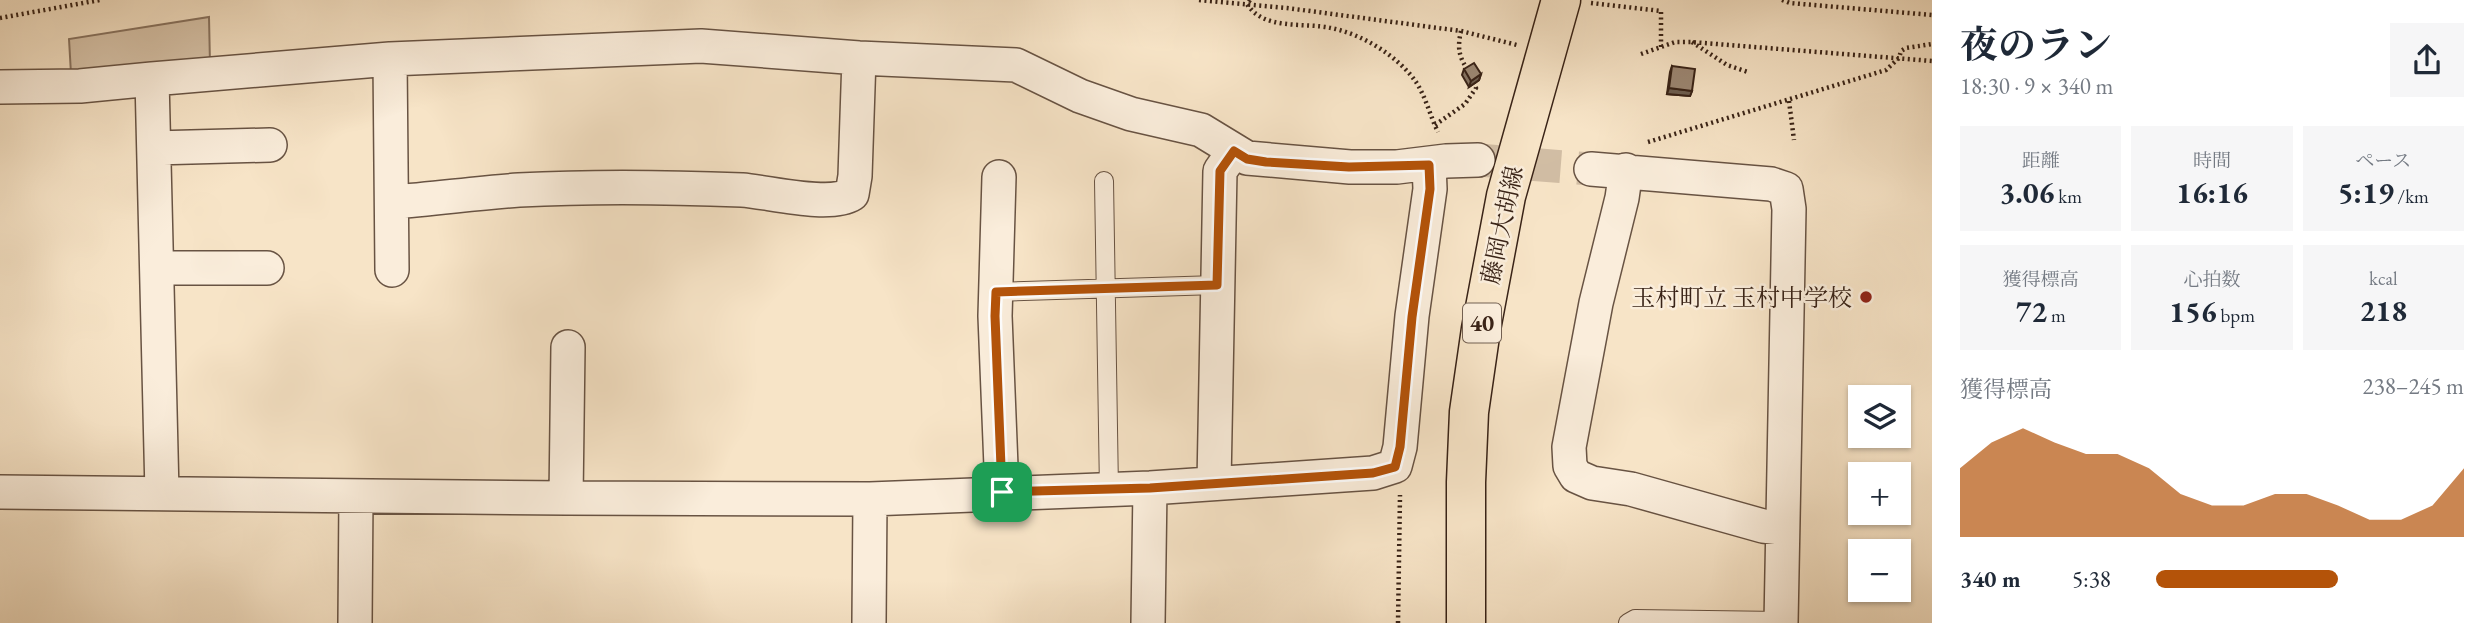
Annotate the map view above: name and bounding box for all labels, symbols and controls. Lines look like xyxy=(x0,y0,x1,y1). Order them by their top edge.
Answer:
text: 夜のラン xyxy=(1960,20,2112,69)
button: share xyxy=(2390,23,2464,97)
text: 18:30 · 9 × 340 m xyxy=(1960,71,2113,101)
text: 距離 xyxy=(2022,148,2060,173)
text: 時間 xyxy=(2193,148,2231,173)
text: ペース xyxy=(2355,148,2411,173)
street label: 藤岡大胡線 xyxy=(1474,163,1530,287)
text: 3.06 xyxy=(1999,173,2054,212)
text: 16:16 xyxy=(2176,173,2248,212)
text: 5:19 xyxy=(2338,173,2394,212)
text: km xyxy=(2054,184,2082,209)
text: /km xyxy=(2394,184,2429,209)
text: kcal xyxy=(2369,266,2398,291)
text: 獲得標高 xyxy=(2003,267,2079,292)
text: 心拍数 xyxy=(2183,267,2241,292)
place label: 玉村町立 玉村中学校 xyxy=(1631,282,1852,313)
marker: 玉村町立 玉村中学校 xyxy=(1858,289,1874,305)
text: 218 xyxy=(2360,291,2407,330)
text: 72 xyxy=(2015,292,2047,331)
text: 156 xyxy=(2169,292,2217,331)
text: m xyxy=(2047,303,2066,328)
text: bpm xyxy=(2217,303,2255,328)
road number: 40 xyxy=(1463,304,1501,342)
text: 238–245 m xyxy=(2363,371,2464,401)
text: 獲得標高 xyxy=(1960,374,2052,404)
map controls xyxy=(1848,385,1911,602)
button: layers xyxy=(1848,385,1911,448)
pin xyxy=(972,462,1032,522)
button: + xyxy=(1848,462,1911,525)
icon: arrive xyxy=(983,473,1021,511)
button: − xyxy=(1848,539,1911,602)
text: 340 m xyxy=(1960,564,2021,594)
text: 5:38 xyxy=(2072,564,2111,594)

